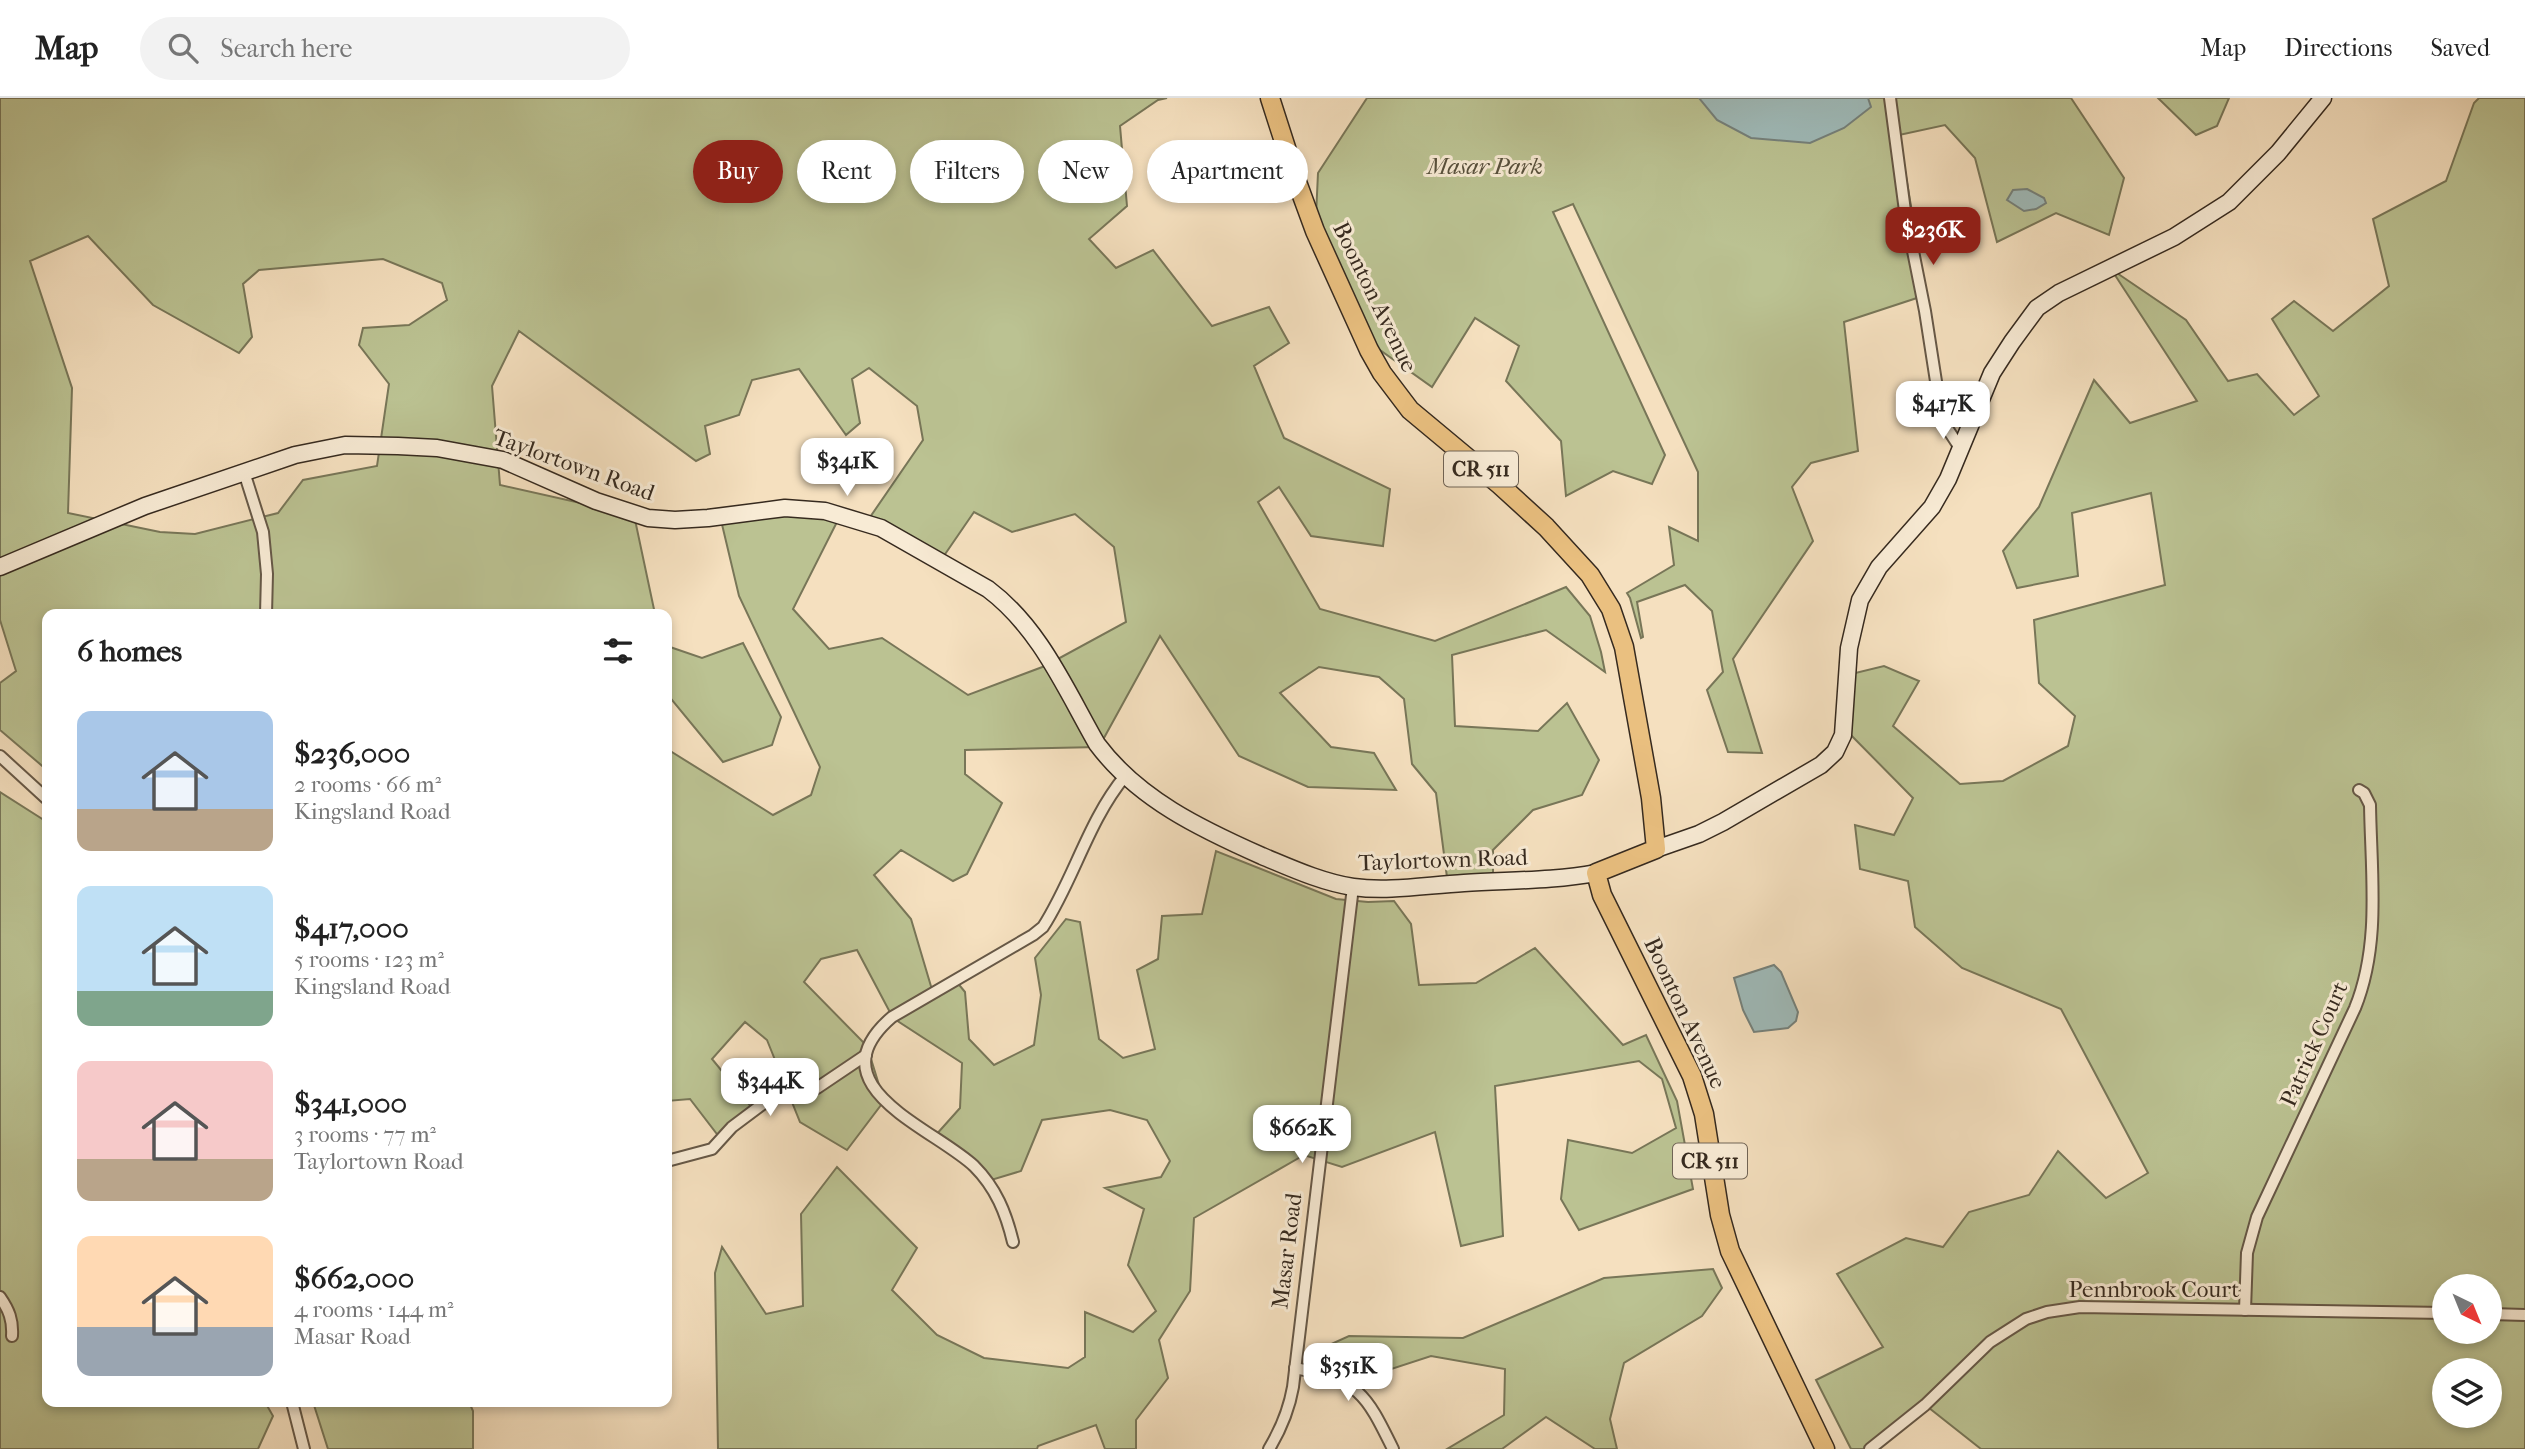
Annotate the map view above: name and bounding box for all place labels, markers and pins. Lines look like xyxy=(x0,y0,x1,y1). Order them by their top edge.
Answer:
pin: $236K xyxy=(1884,208,1982,267)
pin: $417K xyxy=(1894,382,1992,441)
pin: $341K xyxy=(798,438,896,498)
pin: $344K xyxy=(721,1058,819,1118)
pin: $662K xyxy=(1253,1105,1351,1165)
pin: $351K xyxy=(1299,1344,1397,1403)

